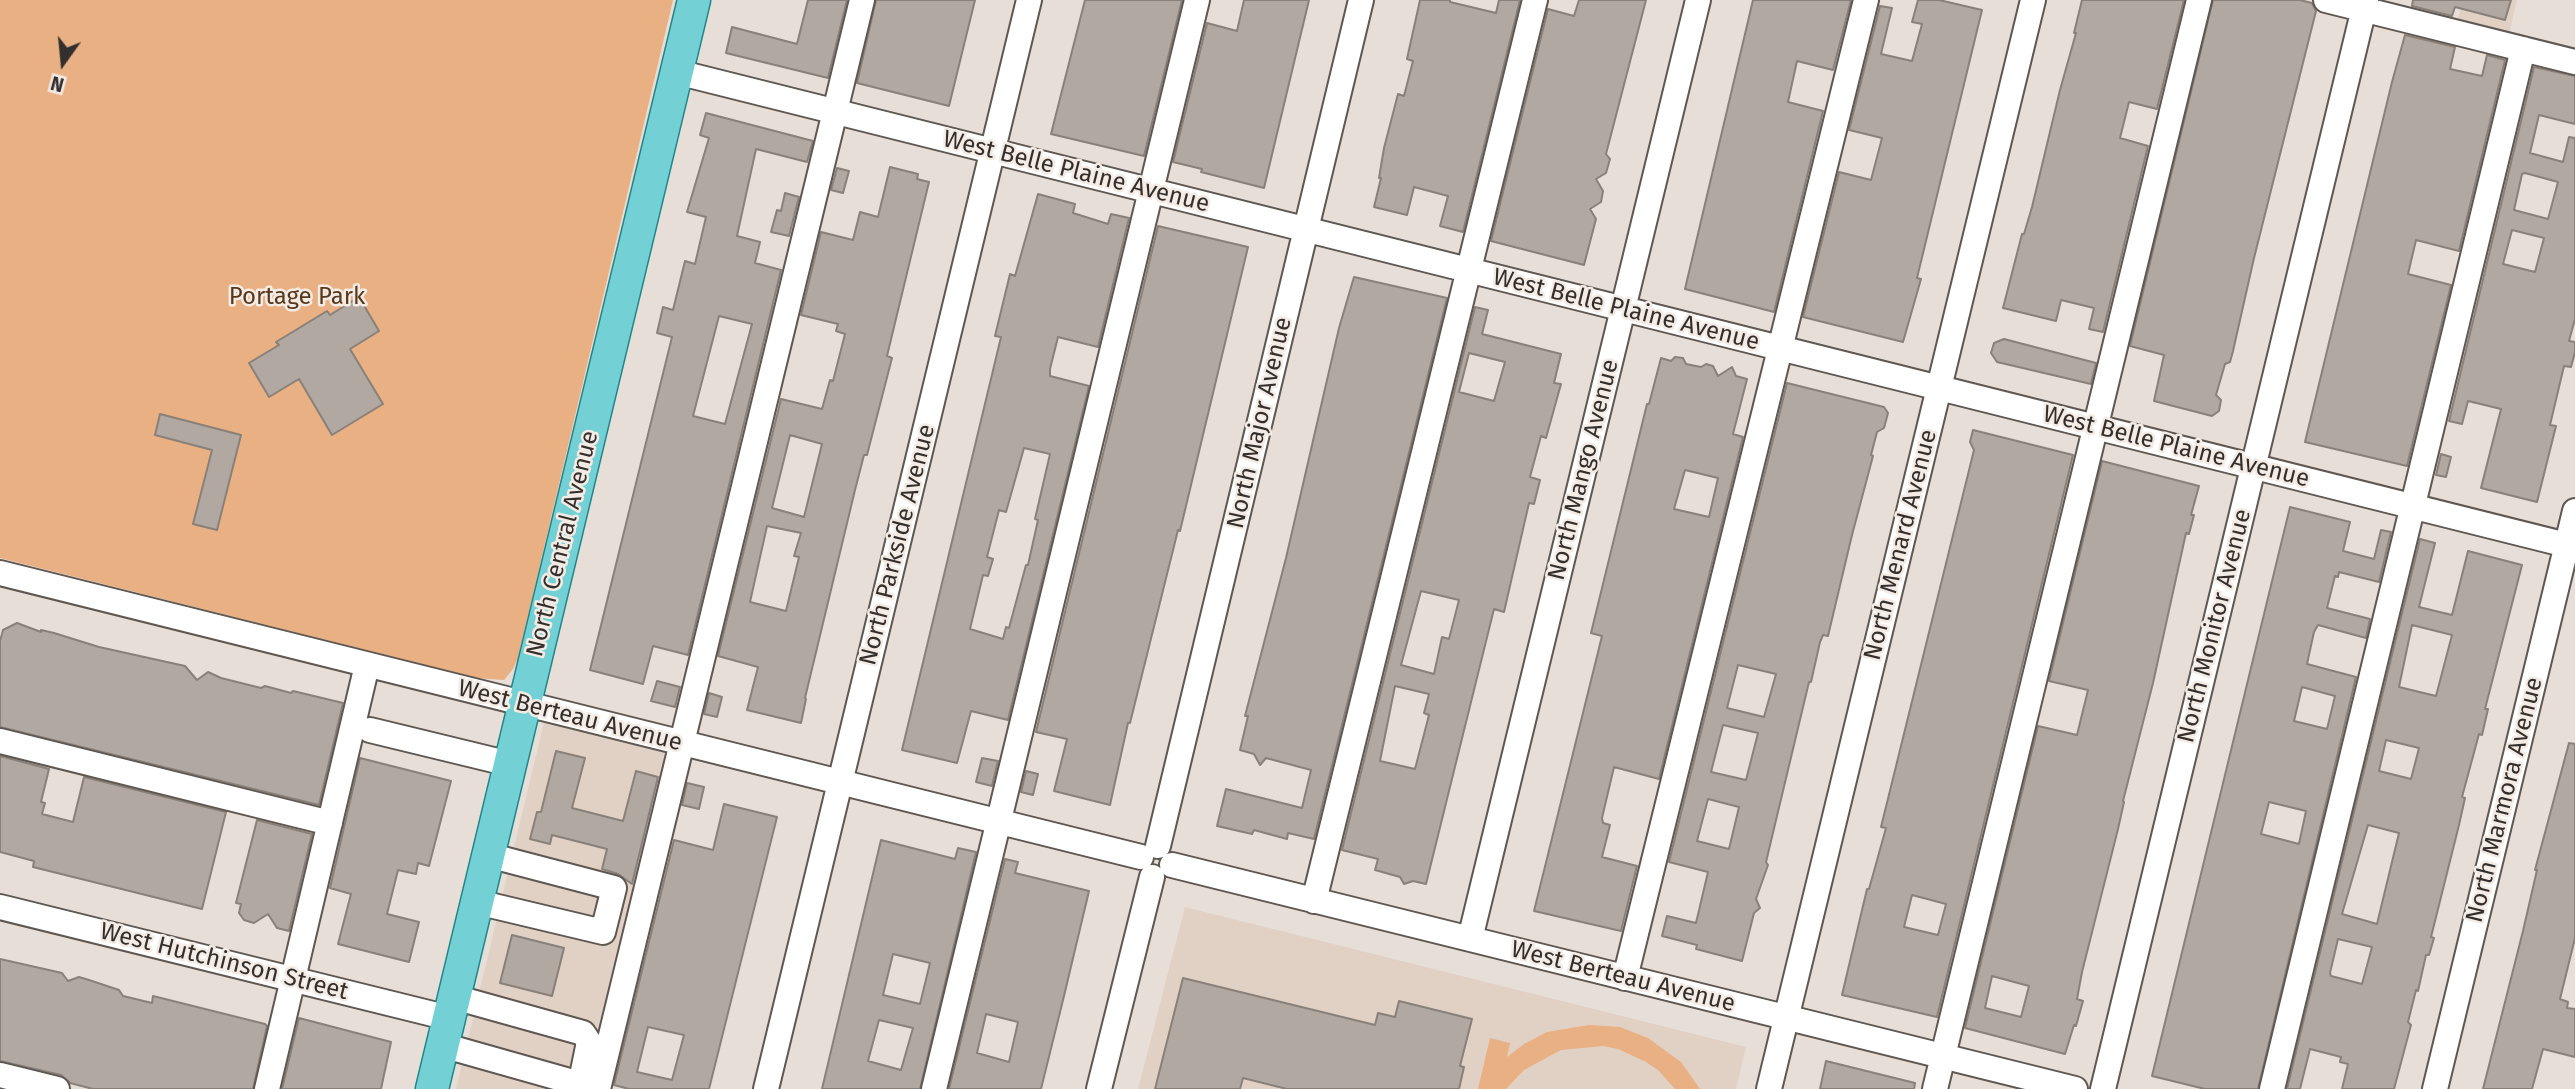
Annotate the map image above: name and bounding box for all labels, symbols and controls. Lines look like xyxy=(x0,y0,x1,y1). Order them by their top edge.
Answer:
north arrow xyxy=(28,28,98,98)
text: N xyxy=(48,71,67,97)
street label: West Belle Plaine Avenue xyxy=(940,125,1212,219)
street label: West Belle Plaine Avenue xyxy=(1490,263,1762,357)
park label: Portage Park xyxy=(229,283,365,311)
street label: North Major Avenue xyxy=(1222,314,1298,532)
street label: North Mango Avenue xyxy=(1543,357,1625,583)
street label: West Belle Plaine Avenue xyxy=(2040,400,2312,494)
street label: North Parkside Avenue xyxy=(854,422,942,668)
street label: North Menard Avenue xyxy=(1858,427,1944,663)
street label: North Central Avenue xyxy=(521,428,605,660)
street label: North Monitor Avenue xyxy=(2172,506,2258,746)
street label: West Berteau Avenue xyxy=(455,674,685,758)
street label: North Marmora Avenue xyxy=(2461,674,2549,926)
street label: West Hutchinson Street xyxy=(97,917,351,1007)
street label: West Berteau Avenue xyxy=(1508,935,1738,1019)

